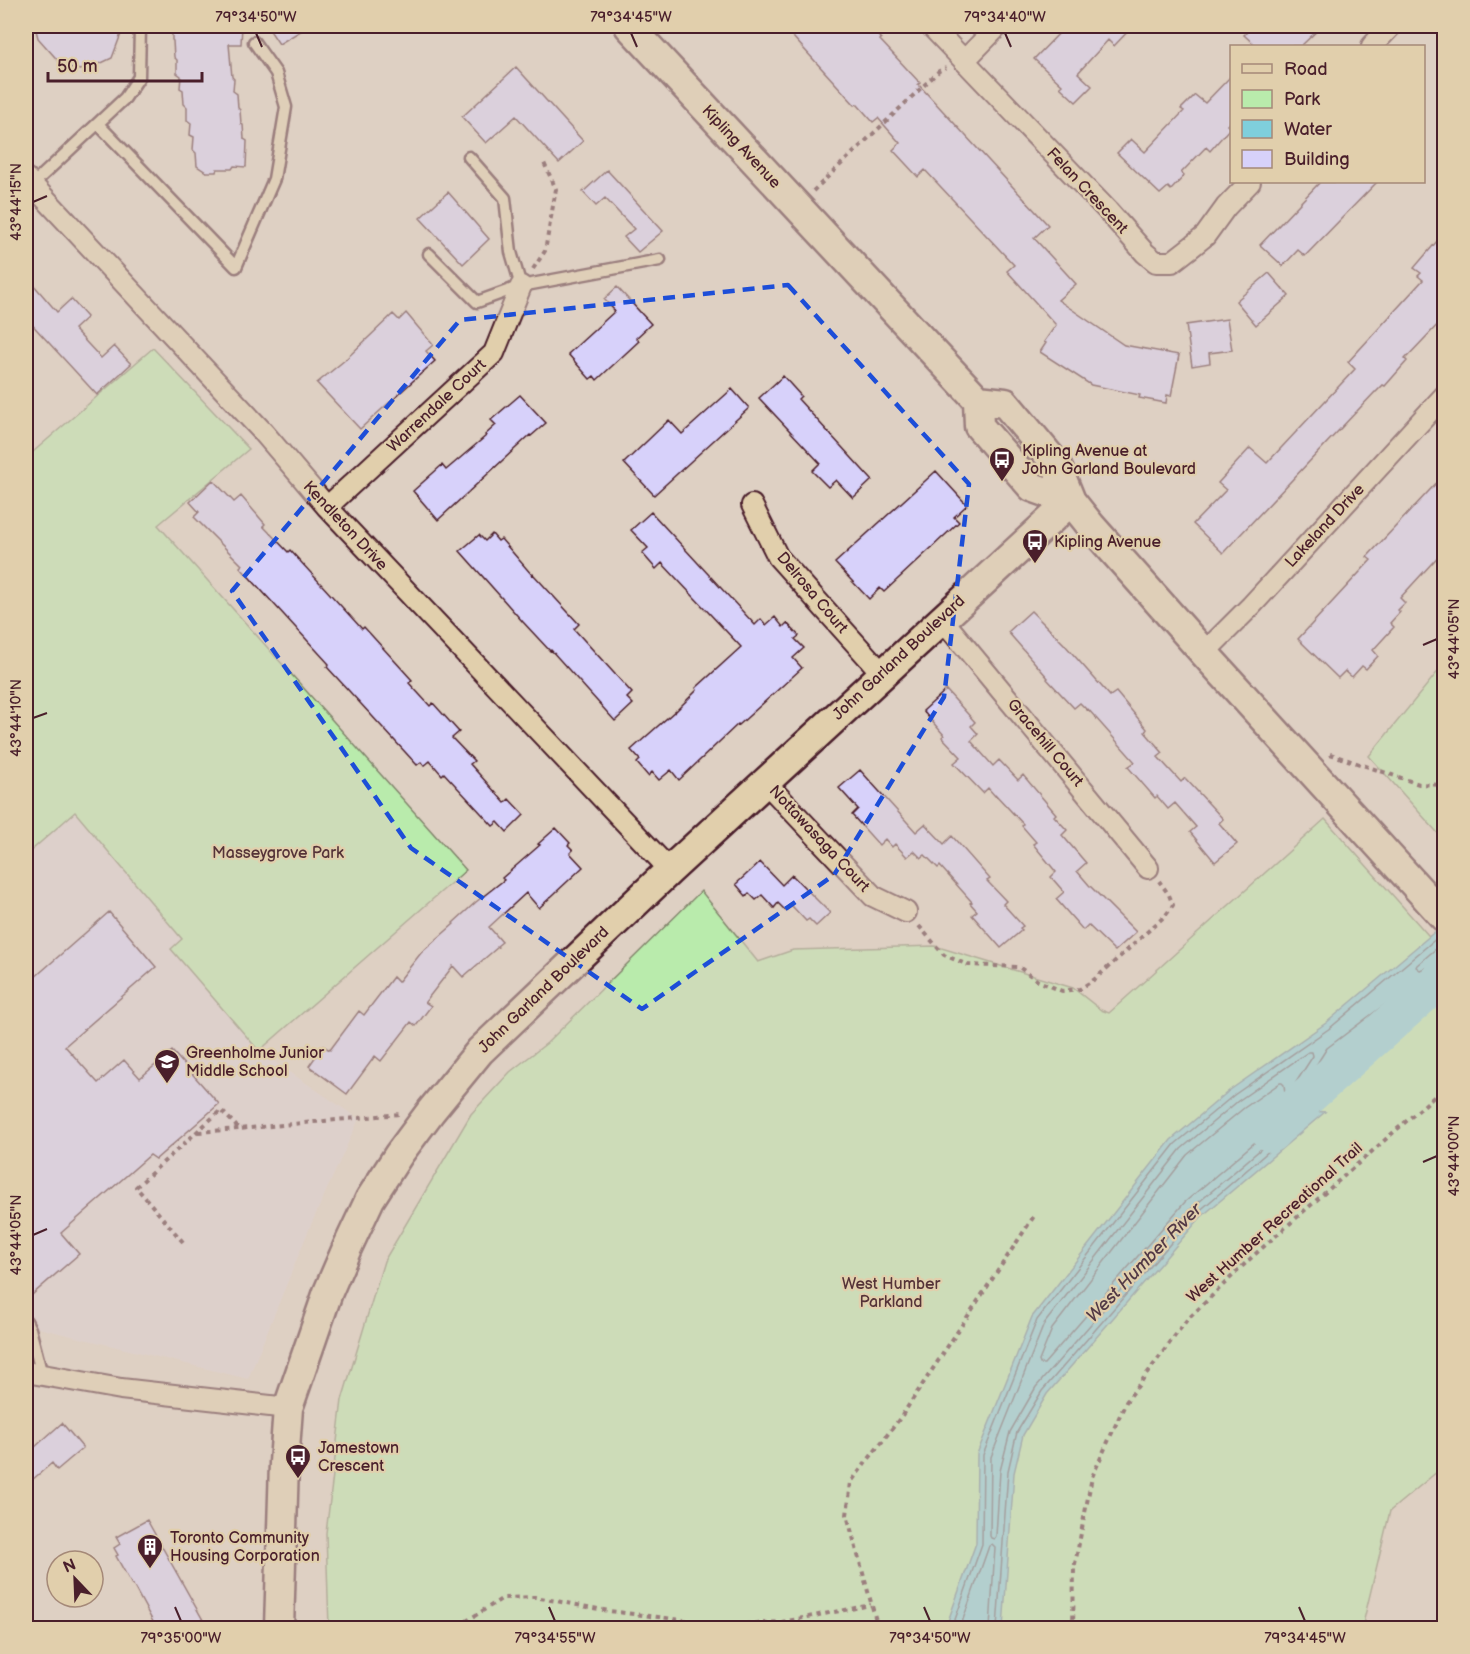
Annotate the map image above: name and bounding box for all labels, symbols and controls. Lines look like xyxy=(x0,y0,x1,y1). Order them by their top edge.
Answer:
text: 79°34'50"W xyxy=(215,8,297,27)
text: 79°34'45"W xyxy=(590,8,672,27)
text: 79°34'40"W xyxy=(964,8,1046,27)
scale bar xyxy=(48,45,202,83)
legend xyxy=(1230,45,1425,183)
text: 50 m xyxy=(57,56,98,77)
text: Road xyxy=(1284,59,1328,80)
text: Park xyxy=(1284,89,1320,110)
street label: Kipling Avenue xyxy=(698,101,785,193)
text: Water xyxy=(1284,119,1332,140)
street label: Felan Crescent xyxy=(1042,144,1132,238)
text: Building xyxy=(1284,149,1350,170)
text: 43°44'15"N xyxy=(7,163,26,241)
street label: Warrendale Court xyxy=(384,355,490,457)
place label: Kipling Avenue at John Garland Boulevard xyxy=(1022,442,1196,479)
bus stop icon: Kipling Avenue at John Garland Boulevard xyxy=(987,445,1017,483)
street label: Kendleton Drive xyxy=(299,477,392,575)
street label: Lakeland Drive xyxy=(1281,480,1369,572)
bus stop icon: Kipling Avenue xyxy=(1020,527,1050,565)
place label: Kipling Avenue xyxy=(1054,533,1161,552)
street label: Delrosa Court xyxy=(772,548,852,638)
street label: John Garland Boulevard xyxy=(829,592,969,724)
text: 43°44'05"N xyxy=(1445,599,1464,679)
text: 43°44'10"N xyxy=(7,679,26,757)
street label: Gracehill Court xyxy=(1003,695,1087,791)
street label: Nottawasaga Court xyxy=(765,782,873,896)
park label: Masseygrove Park xyxy=(212,844,344,863)
street label: John Garland Boulevard xyxy=(475,923,613,1057)
place label: Greenholme Junior Middle School xyxy=(186,1044,324,1081)
school or university icon: Greenholme Junior Middle School xyxy=(152,1047,182,1085)
text: 43°44'00"N xyxy=(1445,1115,1464,1197)
street label: West Humber Recreational Trail xyxy=(1183,1139,1367,1307)
text: 43°44'05"N xyxy=(7,1195,26,1275)
water label: West Humber River xyxy=(1082,1198,1207,1327)
park label: West Humber Parkland xyxy=(842,1275,941,1312)
place label: Jamestown Crescent xyxy=(318,1439,399,1476)
bus stop icon: Jamestown Crescent xyxy=(283,1442,313,1480)
place label: Toronto Community Housing Corporation xyxy=(170,1529,320,1566)
building icon: Toronto Community Housing Corporation xyxy=(135,1532,165,1570)
north arrow xyxy=(45,1549,105,1609)
text: N xyxy=(60,1555,79,1578)
text: 79°35'00"W xyxy=(140,1629,222,1648)
text: 79°34'55"W xyxy=(514,1629,596,1648)
text: 79°34'50"W xyxy=(889,1629,971,1648)
text: 79°34'45"W xyxy=(1264,1629,1346,1648)

